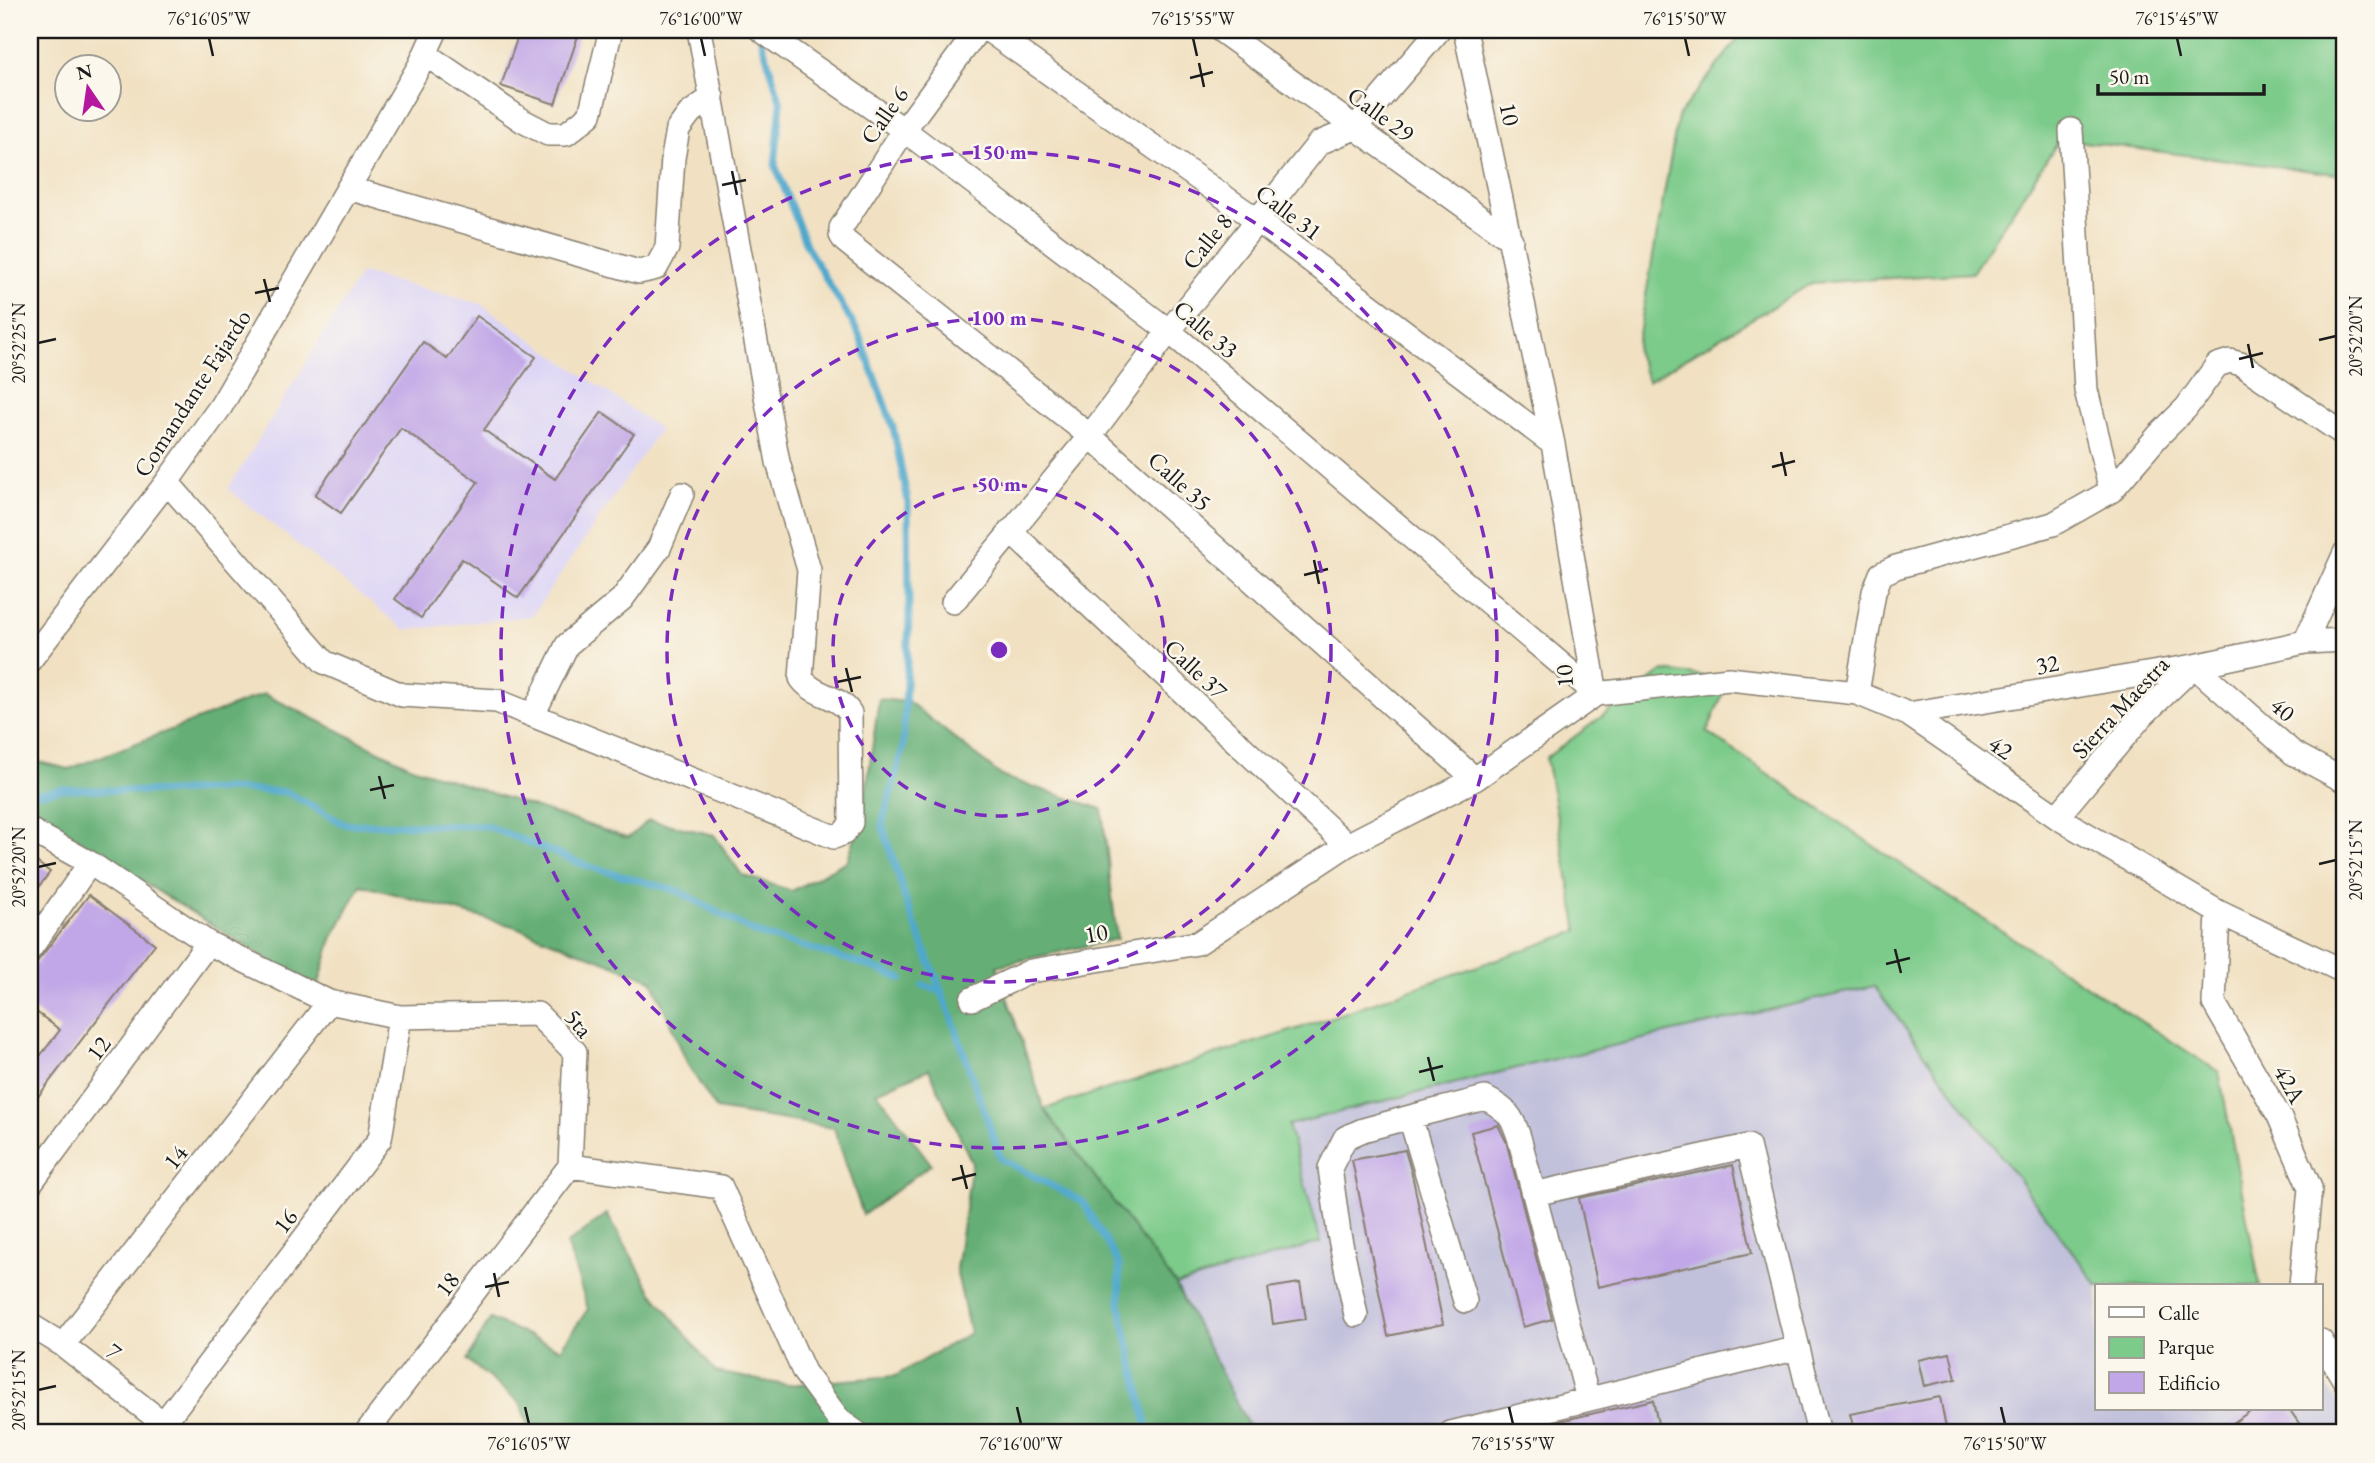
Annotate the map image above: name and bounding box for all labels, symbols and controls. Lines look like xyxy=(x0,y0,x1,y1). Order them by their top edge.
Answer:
text: 76°16'05"W xyxy=(167,7,251,30)
text: 76°16'00"W xyxy=(659,7,743,30)
text: 76°15'55"W xyxy=(1151,7,1235,30)
text: 76°15'50"W xyxy=(1643,7,1727,30)
text: 76°15'45"W xyxy=(2135,7,2219,30)
north arrow xyxy=(52,52,122,122)
scale bar xyxy=(2098,52,2265,96)
text: N xyxy=(74,58,95,86)
text: 50 m xyxy=(2109,63,2150,90)
street label: Calle 29 xyxy=(1341,79,1421,149)
street label: Calle 6 xyxy=(853,80,915,150)
street label: 10 xyxy=(1492,100,1528,128)
text: 150 m xyxy=(971,138,1027,165)
street label: Calle 31 xyxy=(1250,177,1328,247)
street label: Calle 8 xyxy=(1175,206,1239,276)
street label: Calle 33 xyxy=(1167,293,1245,365)
text: 20°52'20"N xyxy=(2344,295,2367,376)
text: 20°52'25"N xyxy=(7,302,30,383)
street label: Comandante Fajardo xyxy=(126,303,258,483)
text: 100 m xyxy=(971,304,1027,331)
street label: Calle 35 xyxy=(1142,444,1218,518)
text: 50 m xyxy=(977,470,1021,497)
street label: Calle 37 xyxy=(1158,632,1234,706)
centre of rings xyxy=(987,638,1011,662)
street label: 32 xyxy=(2033,647,2062,681)
street label: Sierra Maestra xyxy=(2064,649,2176,765)
street label: 10 xyxy=(1548,663,1580,689)
street label: 40 xyxy=(2264,690,2302,728)
street label: 42 xyxy=(1983,728,2020,767)
text: 20°52'15"N xyxy=(2344,819,2367,900)
text: 20°52'20"N xyxy=(7,826,30,907)
street label: 10 xyxy=(1082,916,1110,950)
street label: 5ta xyxy=(558,1002,600,1044)
street label: 12 xyxy=(79,1029,118,1066)
street label: 42A xyxy=(2267,1059,2313,1109)
street label: 14 xyxy=(156,1138,195,1176)
street label: 16 xyxy=(266,1202,304,1240)
street label: 18 xyxy=(428,1265,466,1303)
legend xyxy=(2095,1284,2322,1410)
text: Calle xyxy=(2158,1299,2200,1326)
text: Parque xyxy=(2158,1333,2214,1360)
street label: 7 xyxy=(100,1335,128,1367)
text: 20°52'15"N xyxy=(7,1349,30,1430)
text: Edificio xyxy=(2158,1369,2220,1396)
text: 76°16'05"W xyxy=(487,1432,571,1455)
text: 76°16'00"W xyxy=(979,1432,1063,1455)
text: 76°15'55"W xyxy=(1471,1432,1555,1455)
text: 76°15'50"W xyxy=(1963,1432,2047,1455)

